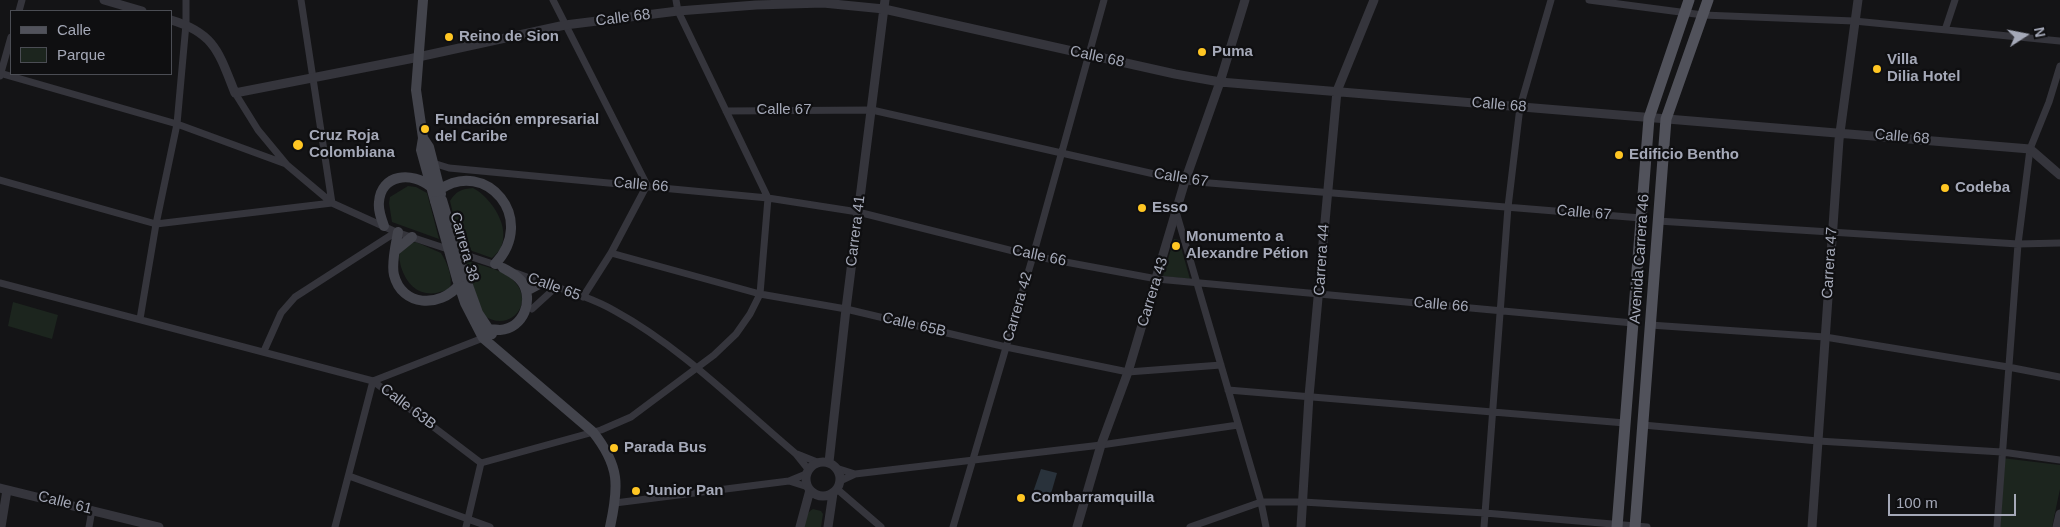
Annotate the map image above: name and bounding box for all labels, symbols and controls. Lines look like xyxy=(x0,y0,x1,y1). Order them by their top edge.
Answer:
street label: Calle 68 xyxy=(595,6,651,30)
legend xyxy=(10,10,172,75)
north arrow xyxy=(2000,10,2050,60)
text: Calle xyxy=(57,21,91,38)
text: N xyxy=(2031,26,2049,39)
place label: Reino de Sion xyxy=(459,28,559,46)
marker: Reino de Sion xyxy=(443,31,455,43)
street label: Calle 68 xyxy=(1068,42,1126,72)
place label: Puma xyxy=(1212,43,1253,61)
text: Parque xyxy=(57,46,105,63)
marker: Puma xyxy=(1196,46,1208,58)
place label: Villa Dilia Hotel xyxy=(1887,51,1960,86)
marker: Villa Dilia Hotel xyxy=(1871,63,1883,75)
street label: Calle 68 xyxy=(1471,94,1527,116)
street label: Calle 67 xyxy=(756,101,812,119)
place label: Fundación empresarial del Caribe xyxy=(435,111,599,146)
marker: Fundación empresarial del Caribe xyxy=(419,123,431,135)
street label: Calle 68 xyxy=(1874,126,1930,148)
place label: Cruz Roja Colombiana xyxy=(309,127,395,162)
marker: Cruz Roja Colombiana xyxy=(291,138,305,152)
place label: Edificio Bentho xyxy=(1629,146,1739,164)
marker: Edificio Bentho xyxy=(1613,149,1625,161)
street label: Calle 67 xyxy=(1152,165,1210,191)
street label: Calle 66 xyxy=(613,174,669,196)
place label: Codeba xyxy=(1955,179,2010,197)
marker: Codeba xyxy=(1939,182,1951,194)
street label: Carrera 41 xyxy=(843,194,869,268)
street label: Avenida Carrera 46 xyxy=(1626,194,1654,324)
place label: Esso xyxy=(1152,199,1188,217)
marker: Esso xyxy=(1136,202,1148,214)
street label: Calle 67 xyxy=(1556,202,1612,224)
street label: Carrera 38 xyxy=(445,210,483,284)
street label: Carrera 44 xyxy=(1311,224,1333,296)
street label: Carrera 47 xyxy=(1819,227,1841,299)
place label: Monumento a Alexandre Pétion xyxy=(1186,228,1309,263)
marker: Monumento a Alexandre Pétion xyxy=(1170,240,1182,252)
street label: Calle 66 xyxy=(1010,241,1068,271)
street label: Carrera 43 xyxy=(1134,255,1172,329)
street label: Calle 65 xyxy=(525,269,583,305)
street label: Carrera 42 xyxy=(999,270,1037,344)
street label: Calle 66 xyxy=(1413,294,1469,316)
street label: Calle 65B xyxy=(880,309,948,341)
street label: Calle 63B xyxy=(377,380,439,434)
place label: Parada Bus xyxy=(624,439,707,457)
marker: Parada Bus xyxy=(608,442,620,454)
place label: Junior Pan xyxy=(646,482,724,500)
scale bar xyxy=(1890,484,2018,516)
marker: Junior Pan xyxy=(630,485,642,497)
street label: Calle 61 xyxy=(36,488,94,518)
place label: Combarramquilla xyxy=(1031,489,1154,507)
marker: Combarramquilla xyxy=(1015,492,1027,504)
text: 100 m xyxy=(1896,494,1938,511)

